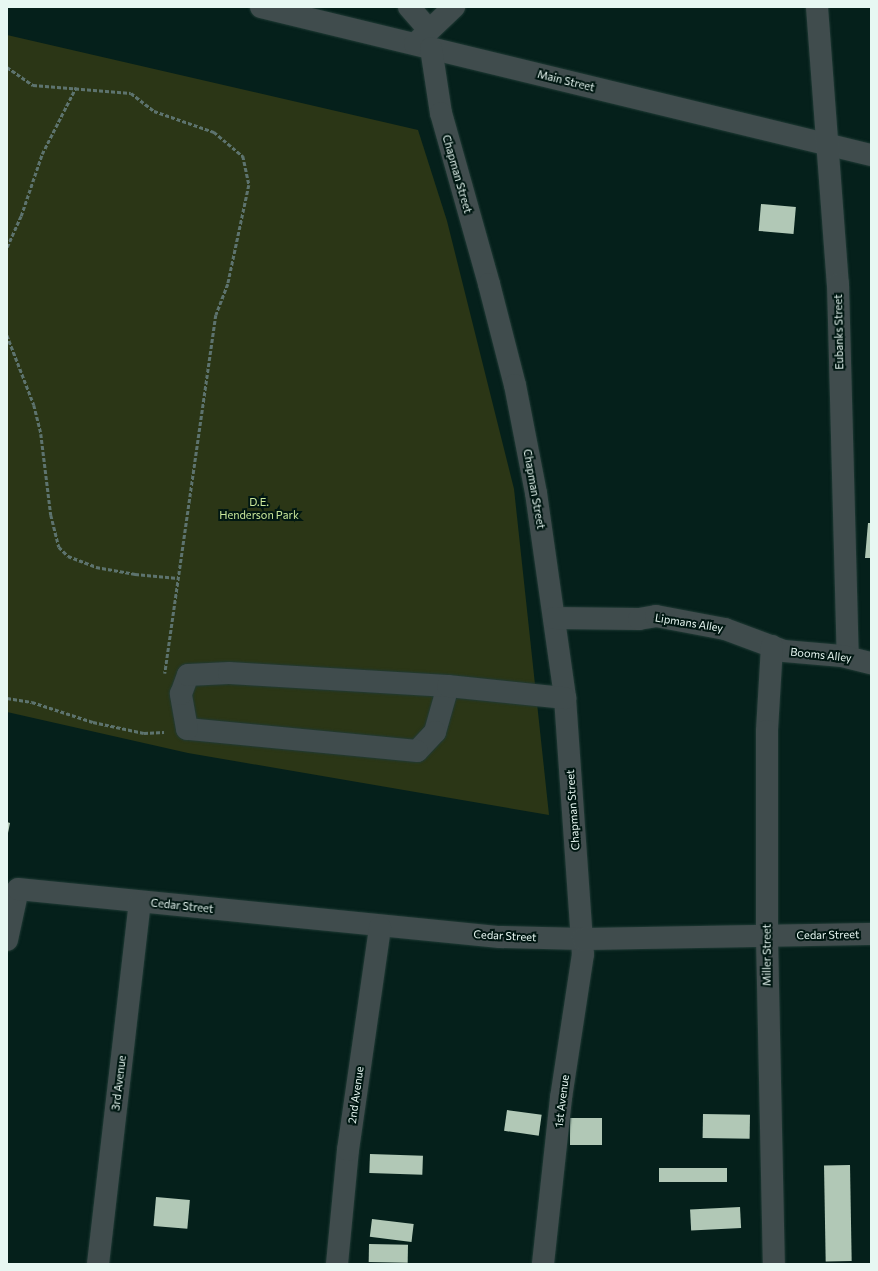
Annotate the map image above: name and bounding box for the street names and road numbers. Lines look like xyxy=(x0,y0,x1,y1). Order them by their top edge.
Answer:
street label: Main Street xyxy=(536,68,596,94)
street label: Chapman Street xyxy=(439,133,475,215)
street label: Eubanks Street xyxy=(832,294,846,370)
street label: Chapman Street xyxy=(520,448,548,530)
street label: Lipmans Alley xyxy=(654,611,724,635)
street label: Booms Alley xyxy=(790,645,852,665)
street label: Chapman Street xyxy=(564,769,582,851)
street label: Cedar Street xyxy=(150,896,214,916)
street label: Miller Street xyxy=(760,924,774,986)
street label: Cedar Street xyxy=(473,928,537,944)
street label: Cedar Street xyxy=(796,928,860,942)
street label: 3rd Avenue xyxy=(109,1055,129,1111)
street label: 2nd Avenue xyxy=(345,1066,367,1124)
street label: 1st Avenue xyxy=(552,1074,572,1128)

